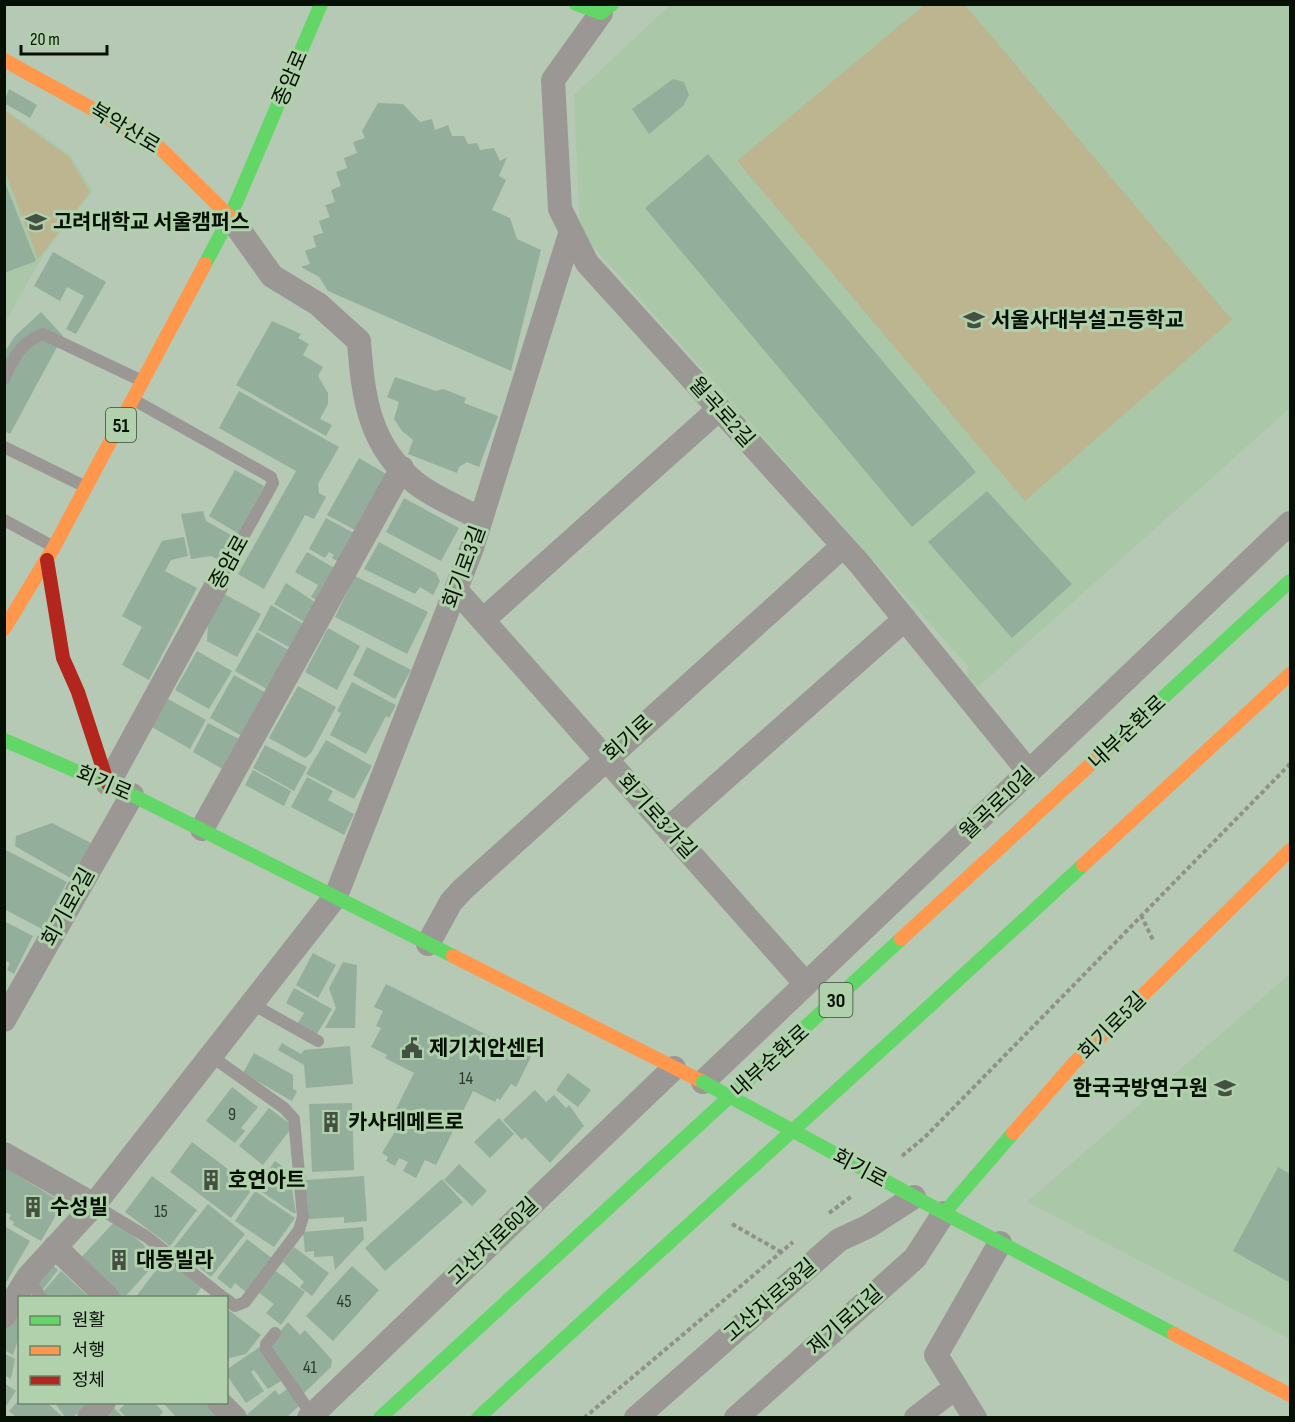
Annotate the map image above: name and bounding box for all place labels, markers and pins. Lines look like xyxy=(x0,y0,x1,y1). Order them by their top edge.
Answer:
school or university icon: 고려대학교 서울캠퍼스 xyxy=(24,210,48,234)
place label: 고려대학교 서울캠퍼스 xyxy=(53,210,249,235)
school or university icon: 서울사대부설고등학교 xyxy=(962,308,986,332)
place label: 서울사대부설고등학교 xyxy=(991,308,1184,333)
public building icon: 제기치안센터 xyxy=(400,1036,424,1060)
place label: 제기치안센터 xyxy=(429,1036,545,1061)
place label: 한국국방연구원 xyxy=(1073,1076,1208,1101)
school or university icon: 한국국방연구원 xyxy=(1213,1076,1237,1100)
building icon: 카사데메트로 xyxy=(319,1110,343,1134)
place label: 카사데메트로 xyxy=(348,1110,464,1135)
building icon: 호연아트 xyxy=(199,1168,223,1192)
place label: 호연아트 xyxy=(228,1168,305,1193)
building icon: 수성빌 xyxy=(21,1195,45,1219)
place label: 수성빌 xyxy=(50,1195,108,1220)
building icon: 대동빌라 xyxy=(107,1248,131,1272)
place label: 대동빌라 xyxy=(136,1248,214,1273)

